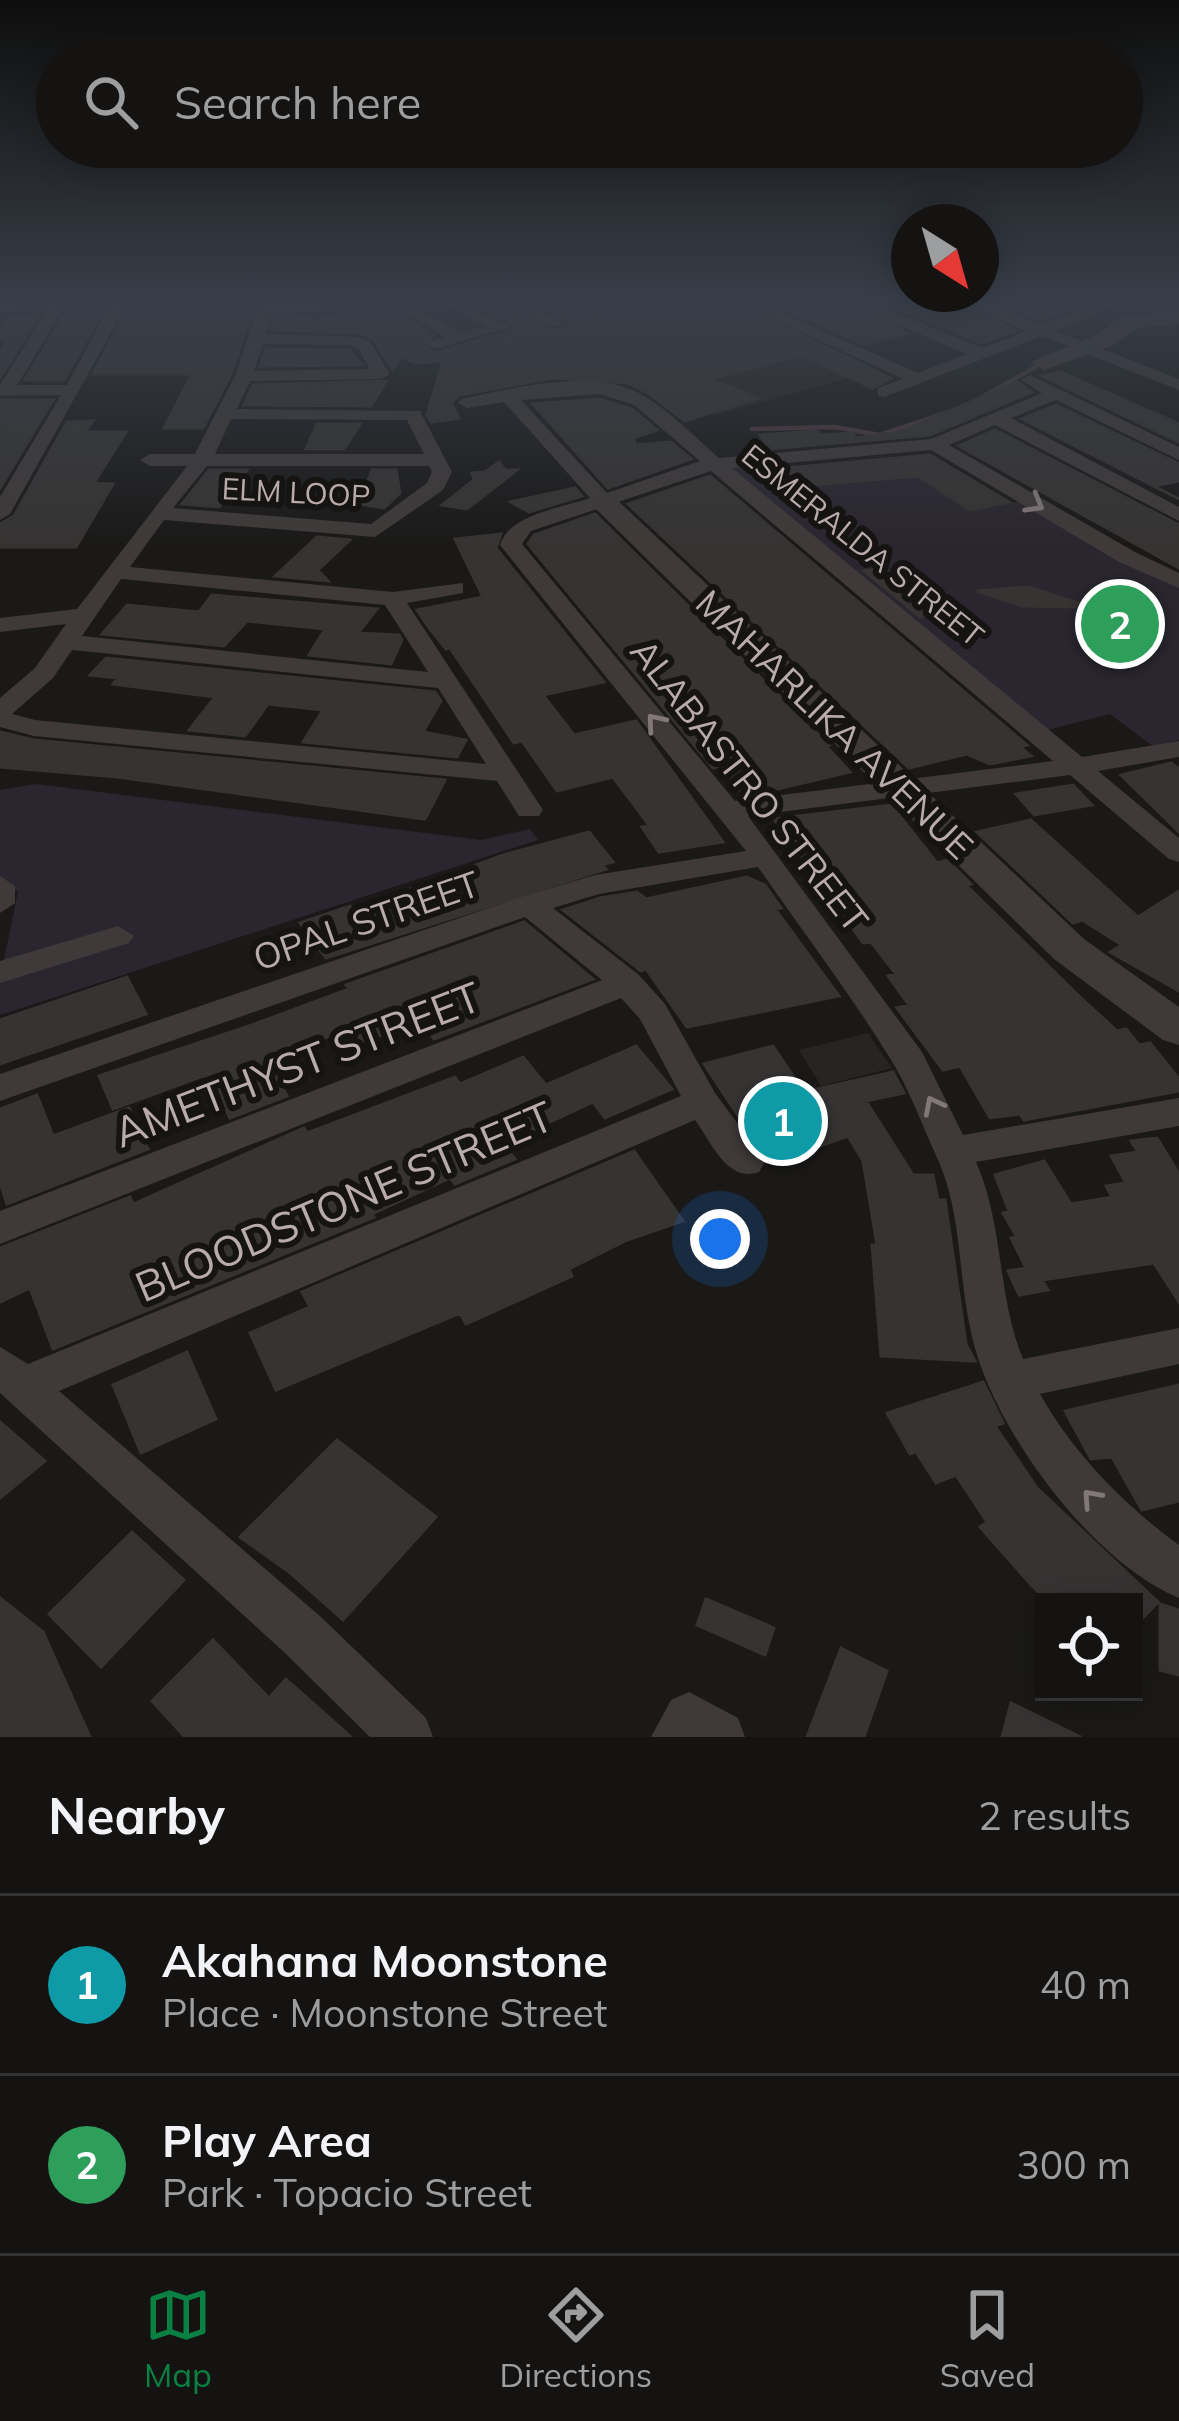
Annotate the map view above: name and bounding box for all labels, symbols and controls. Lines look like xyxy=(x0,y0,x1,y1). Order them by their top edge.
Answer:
search box xyxy=(36,36,1143,168)
icon: search xyxy=(78,69,144,135)
text: Search here xyxy=(174,74,421,130)
north arrow xyxy=(891,204,999,312)
street label: ESMERALDA STREET xyxy=(734,436,992,654)
street label: ELM LOOP xyxy=(221,469,371,515)
one-way arrow xyxy=(1022,489,1044,512)
pin: 2 xyxy=(1081,579,1159,669)
street label: MAHARLIKA AVENUE xyxy=(687,580,983,868)
street label: ALABASTRO STREET xyxy=(621,629,879,941)
one-way arrow xyxy=(647,714,669,736)
street label: OPAL STREET xyxy=(247,860,485,980)
street label: AMETHYST STREET xyxy=(106,970,488,1158)
pin: 1 xyxy=(744,1076,822,1166)
street label: BLOODSTONE STREET xyxy=(127,1089,561,1313)
one-way arrow xyxy=(924,1095,947,1117)
your location xyxy=(690,1209,750,1269)
one-way arrow xyxy=(1084,1491,1105,1512)
map controls xyxy=(1035,1593,1143,1701)
button: locate xyxy=(1035,1593,1143,1701)
text: Nearby xyxy=(48,1783,225,1847)
text: 2 results xyxy=(978,1791,1131,1840)
text: Akahana Moonstone xyxy=(162,1932,608,1988)
text: 1 xyxy=(75,1960,99,2009)
text: 40 m xyxy=(1040,1960,1131,2009)
text: Place · Moonstone Street xyxy=(162,1988,607,2037)
text: Play Area xyxy=(162,2112,372,2168)
text: 2 xyxy=(75,2140,99,2189)
text: 300 m xyxy=(1016,2140,1131,2189)
text: Park · Topacio Street xyxy=(162,2168,532,2217)
tab: Map xyxy=(144,2282,212,2395)
tab: Directions xyxy=(500,2282,652,2395)
tab: Saved xyxy=(940,2282,1035,2395)

